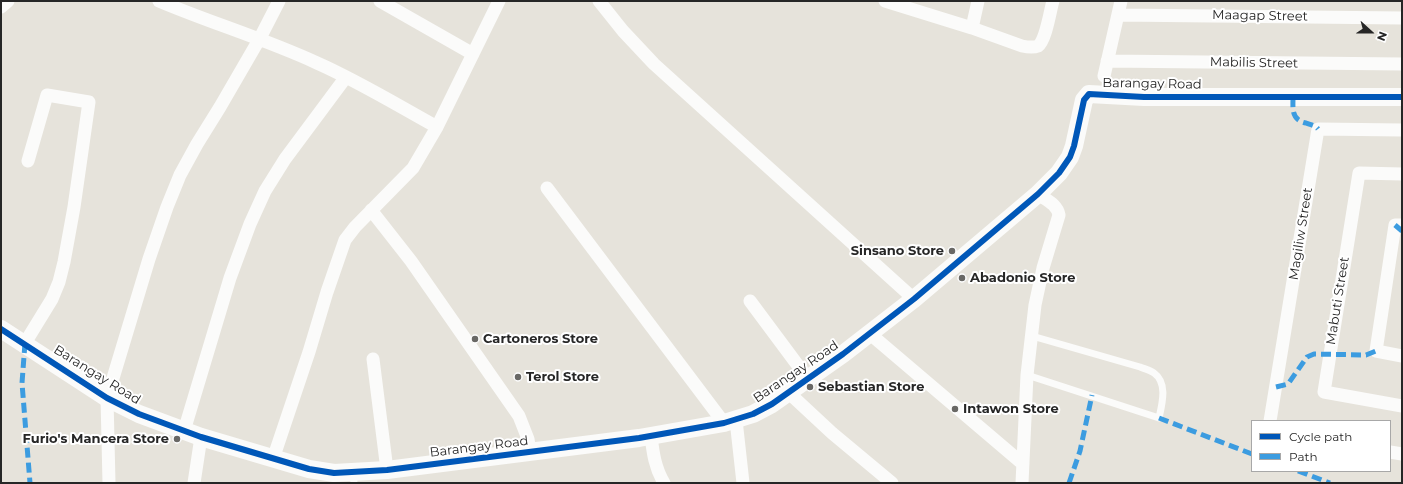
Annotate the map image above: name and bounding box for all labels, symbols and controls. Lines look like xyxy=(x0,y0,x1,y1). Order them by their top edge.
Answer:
street label: Maagap Street xyxy=(1212,7,1308,25)
north arrow xyxy=(1351,12,1391,52)
text: N xyxy=(1374,30,1390,43)
street label: Mabilis Street xyxy=(1210,54,1298,72)
street label: Barangay Road xyxy=(1102,75,1202,93)
street label: Magiliw Street xyxy=(1286,187,1316,281)
place label: Sinsano Store xyxy=(851,243,944,259)
marker: Sinsano Store xyxy=(947,246,957,256)
street label: Mabuti Street xyxy=(1323,256,1353,346)
place label: Abadonio Store xyxy=(970,270,1075,286)
marker: Abadonio Store xyxy=(957,273,967,283)
place label: Cartoneros Store xyxy=(483,331,598,347)
marker: Cartoneros Store xyxy=(470,334,480,344)
street label: Barangay Road xyxy=(750,338,842,406)
street label: Barangay Road xyxy=(51,342,143,408)
place label: Terol Store xyxy=(526,369,599,385)
marker: Terol Store xyxy=(513,372,523,382)
place label: Sebastian Store xyxy=(818,379,924,395)
marker: Sebastian Store xyxy=(805,382,815,392)
place label: Intawon Store xyxy=(963,401,1059,417)
marker: Intawon Store xyxy=(950,404,960,414)
legend xyxy=(1251,420,1391,472)
text: Cycle path xyxy=(1289,429,1352,444)
place label: Furio's Mancera Store xyxy=(23,431,169,447)
street label: Barangay Road xyxy=(429,433,529,461)
marker: Furio's Mancera Store xyxy=(172,434,182,444)
text: Path xyxy=(1289,449,1318,464)

